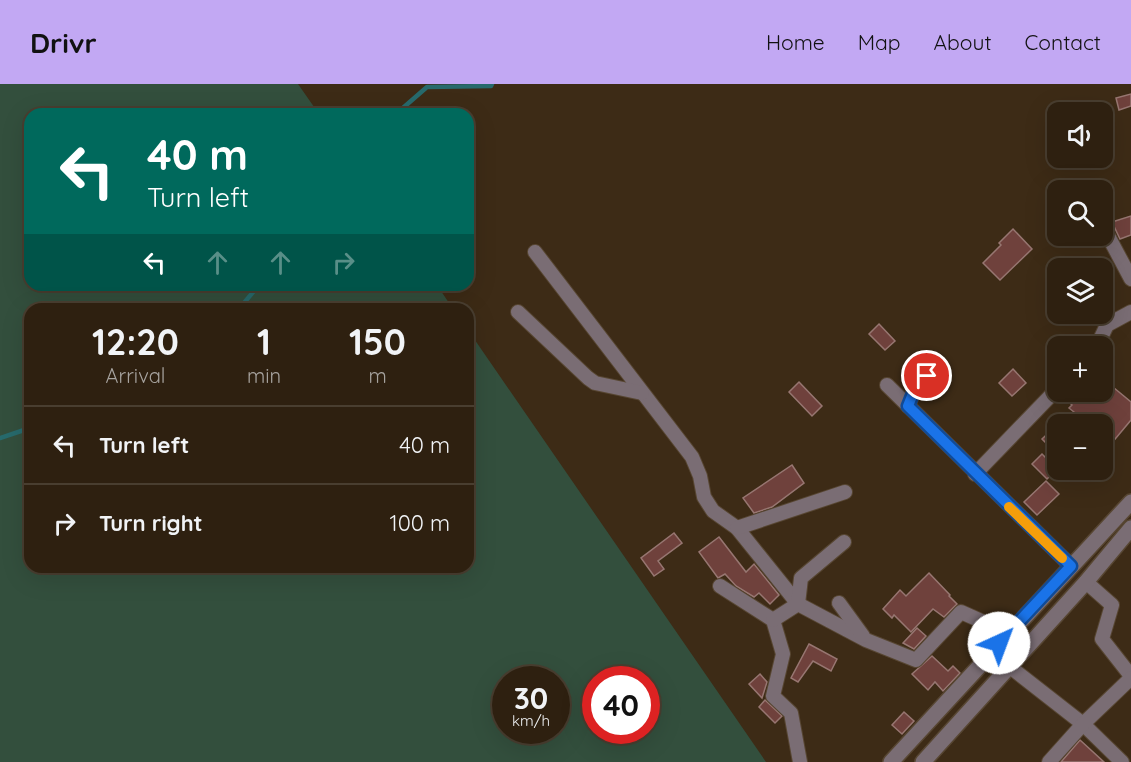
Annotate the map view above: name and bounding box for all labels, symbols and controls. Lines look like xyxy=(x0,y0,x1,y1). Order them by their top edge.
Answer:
text: Drivr xyxy=(30,25,97,60)
text: Home xyxy=(766,29,825,55)
text: Map xyxy=(858,29,901,55)
text: About xyxy=(934,29,992,55)
text: Contact xyxy=(1025,29,1101,55)
map controls xyxy=(1047,102,1113,480)
button: sound xyxy=(1047,102,1113,168)
text: 40 m xyxy=(147,128,248,181)
icon: left xyxy=(48,132,126,210)
text: Turn left xyxy=(147,180,249,214)
button: search xyxy=(1047,180,1113,246)
icon: left xyxy=(138,246,171,279)
icon: ahead xyxy=(201,246,234,279)
icon: ahead xyxy=(264,246,297,279)
icon: right xyxy=(327,246,360,279)
button: layers xyxy=(1047,258,1113,324)
text: 12:20 xyxy=(92,319,179,364)
text: 1 xyxy=(257,319,271,364)
text: 150 xyxy=(349,319,406,364)
button: + xyxy=(1047,336,1113,402)
pin xyxy=(901,350,952,401)
icon: arrive xyxy=(910,359,943,392)
text: Arrival xyxy=(106,363,165,388)
text: min xyxy=(247,363,281,388)
text: m xyxy=(368,363,387,388)
button: − xyxy=(1047,414,1113,480)
icon: left xyxy=(48,429,81,462)
text: Turn left xyxy=(99,431,189,459)
text: 40 m xyxy=(399,431,450,459)
icon: right xyxy=(48,507,81,540)
text: Turn right xyxy=(99,509,203,537)
text: 100 m xyxy=(390,509,450,537)
position arrow xyxy=(967,611,1031,675)
speed limit sign: 40 xyxy=(582,666,660,744)
text: 30 xyxy=(514,679,548,717)
text: km/h xyxy=(512,711,550,730)

